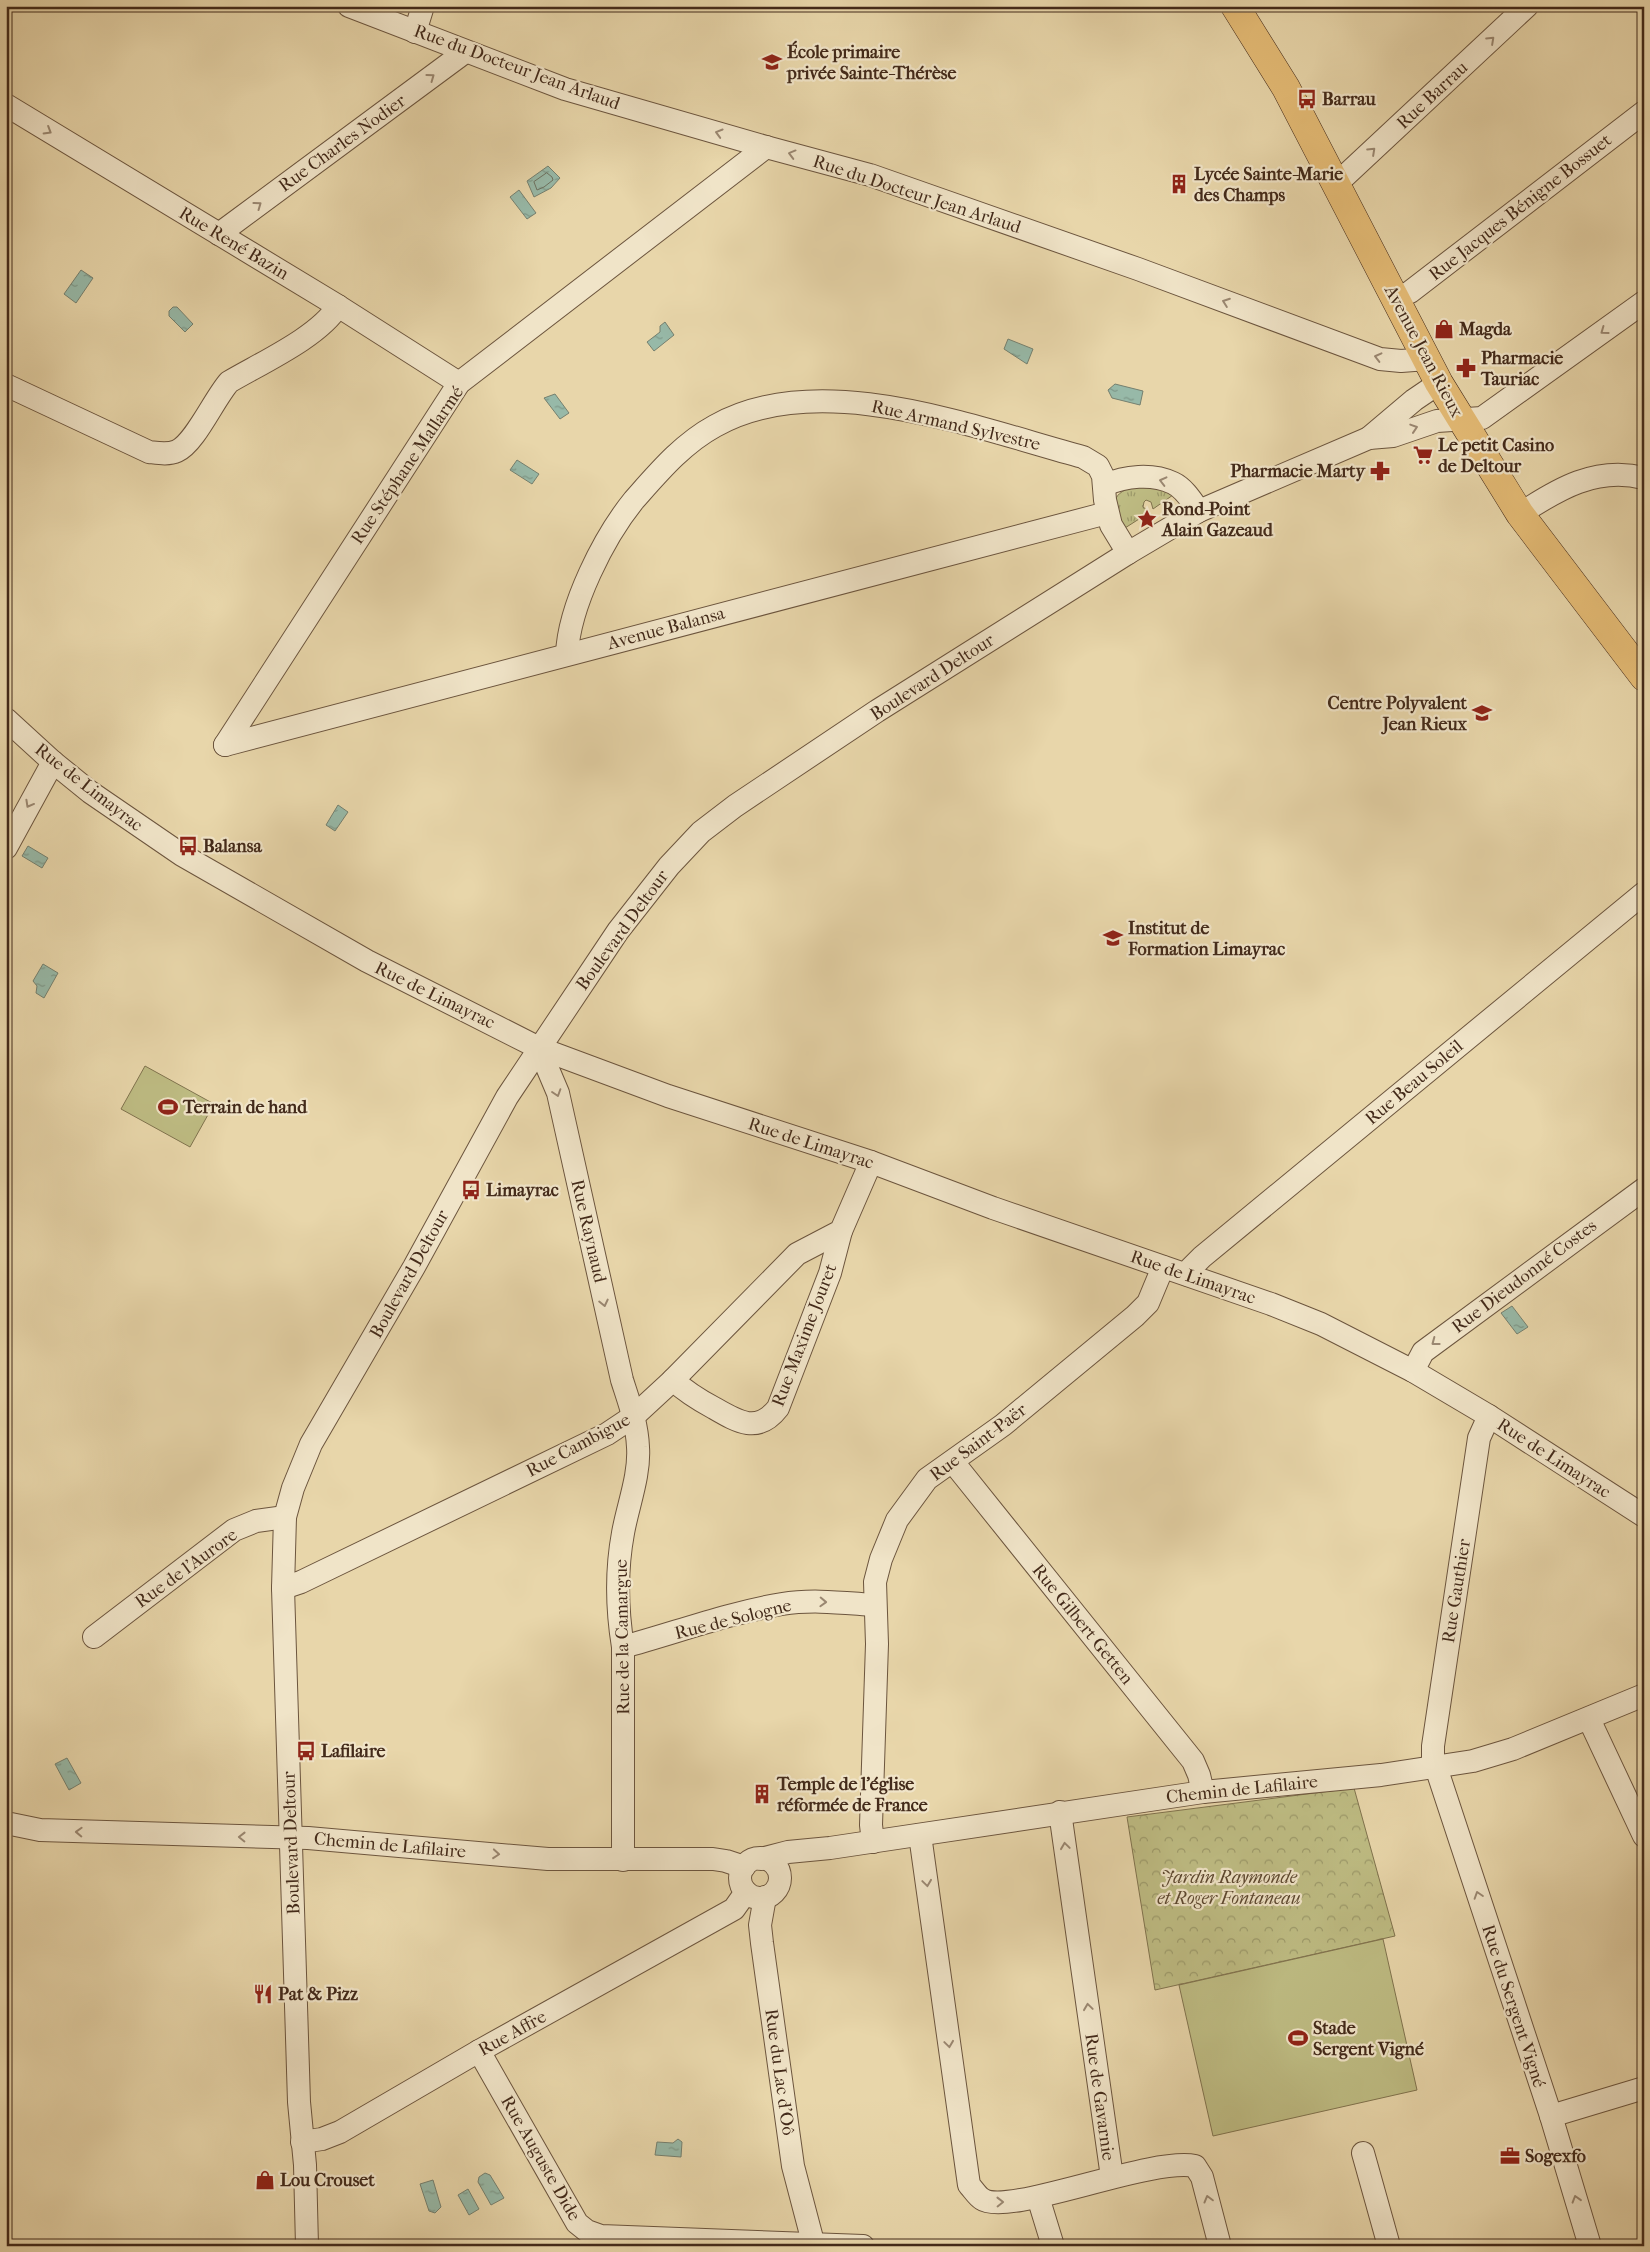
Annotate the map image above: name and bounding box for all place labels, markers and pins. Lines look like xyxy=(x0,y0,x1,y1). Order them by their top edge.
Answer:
place label: École primaire privée Sainte-Thérèse xyxy=(786,40,956,84)
school or university icon: École primaire privée Sainte-Thérèse xyxy=(761,51,783,73)
bus stop icon: Barrau xyxy=(1296,88,1318,110)
place label: Barrau xyxy=(1322,89,1377,110)
place label: Lycée Sainte-Marie des Champs xyxy=(1194,164,1343,206)
building icon: Lycée Sainte-Marie des Champs xyxy=(1168,173,1190,195)
shop icon: Magda xyxy=(1433,318,1455,340)
place label: Magda xyxy=(1458,319,1512,340)
place label: Pharmacie Tauriac xyxy=(1480,348,1563,390)
pharmacy icon: Pharmacie Tauriac xyxy=(1455,357,1477,379)
place label: Le petit Casino de Deltour xyxy=(1438,435,1554,477)
supermarket icon: Le petit Casino de Deltour xyxy=(1412,444,1434,466)
pharmacy icon: Pharmacie Marty xyxy=(1369,460,1391,482)
place label: Pharmacie Marty xyxy=(1230,461,1366,482)
place label: Rond-Point Alain Gazeaud xyxy=(1161,499,1274,541)
place icon: Rond-Point Alain Gazeaud xyxy=(1136,508,1158,530)
place label: Centre Polyvalent Jean Rieux xyxy=(1328,693,1468,735)
school or university icon: Centre Polyvalent Jean Rieux xyxy=(1471,702,1493,724)
bus stop icon: Balansa xyxy=(177,835,199,857)
place label: Balansa xyxy=(203,836,262,857)
place label: Institut de Formation Limayrac xyxy=(1127,918,1285,960)
school or university icon: Institut de Formation Limayrac xyxy=(1102,927,1124,949)
sports icon: Terrain de hand xyxy=(157,1096,179,1118)
place label: Terrain de hand xyxy=(182,1097,308,1118)
bus stop icon: Limayrac xyxy=(460,1179,482,1201)
place label: Limayrac xyxy=(486,1180,559,1201)
bus stop icon: Lafilaire xyxy=(295,1740,317,1762)
place label: Lafilaire xyxy=(321,1741,385,1762)
place label: Temple de l'église réformée de France xyxy=(776,1774,928,1816)
building icon: Temple de l'église réformée de France xyxy=(751,1783,773,1805)
restaurant icon: Pat & Pizz xyxy=(252,1983,274,2005)
place label: Pat & Pizz xyxy=(278,1984,358,2005)
place label: Stade Sergent Vigné xyxy=(1313,2018,1424,2060)
sports icon: Stade Sergent Vigné xyxy=(1287,2027,1309,2049)
office icon: Sogexfo xyxy=(1499,2145,1521,2167)
place label: Sogexfo xyxy=(1525,2146,1586,2167)
shop icon: Lou Crouset xyxy=(254,2169,276,2191)
place label: Lou Crouset xyxy=(280,2170,375,2191)

